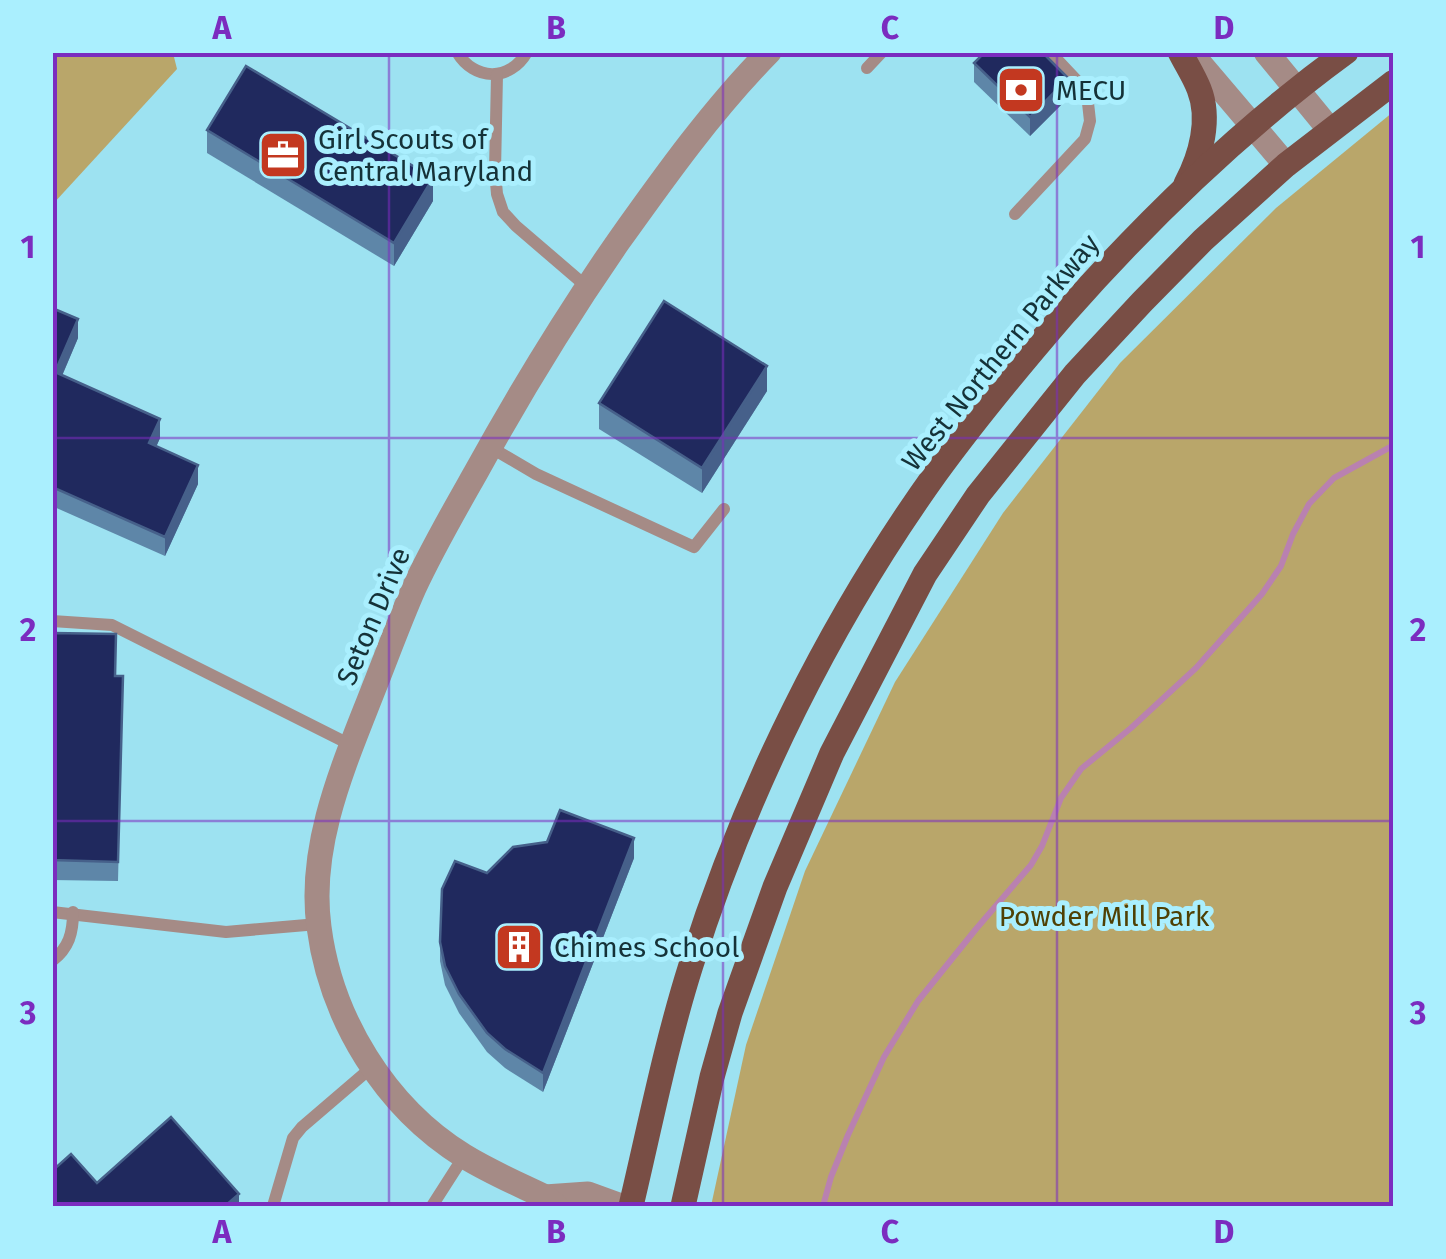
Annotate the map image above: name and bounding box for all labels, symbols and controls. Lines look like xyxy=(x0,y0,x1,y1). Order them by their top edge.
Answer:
text: A xyxy=(212,9,233,47)
text: B xyxy=(546,9,566,47)
text: C xyxy=(881,9,900,47)
text: D xyxy=(1214,9,1234,47)
bank icon: MECU xyxy=(995,64,1047,116)
place label: MECU xyxy=(1056,74,1126,107)
place label: Girl Scouts of Central Maryland xyxy=(318,123,533,188)
office icon: Girl Scouts of Central Maryland xyxy=(257,129,309,181)
street label: West Northern Parkway xyxy=(895,227,1106,477)
text: 1 xyxy=(21,228,35,266)
text: 1 xyxy=(1411,228,1425,266)
street label: Seton Drive xyxy=(330,543,417,690)
text: 2 xyxy=(20,611,36,649)
text: 2 xyxy=(1410,611,1426,649)
park label: Powder Mill Park xyxy=(999,900,1210,933)
building icon: Chimes School xyxy=(493,921,545,973)
place label: Chimes School xyxy=(554,931,739,964)
text: 3 xyxy=(19,994,36,1032)
text: 3 xyxy=(1409,994,1426,1032)
text: A xyxy=(212,1213,233,1251)
text: B xyxy=(546,1213,566,1251)
text: C xyxy=(881,1213,900,1251)
text: D xyxy=(1214,1213,1234,1251)

